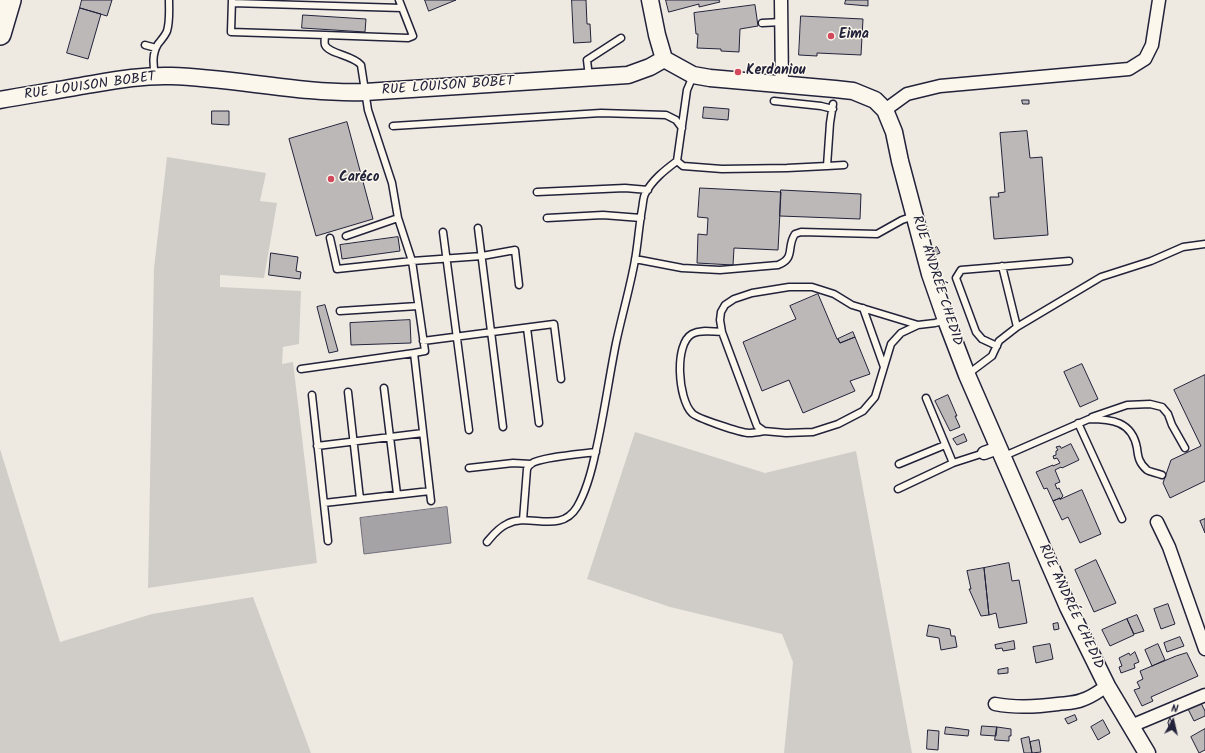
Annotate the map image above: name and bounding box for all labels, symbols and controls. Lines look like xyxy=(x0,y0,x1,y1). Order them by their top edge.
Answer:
place label: Eima xyxy=(839,28,869,44)
marker: Eima xyxy=(826,31,836,41)
place label: Kerdaniou xyxy=(746,64,806,80)
marker: Kerdaniou xyxy=(733,67,743,77)
street label: RUE LOUISON BOBET xyxy=(23,69,157,105)
street label: RUE LOUISON BOBET xyxy=(381,74,515,100)
place label: Caréco xyxy=(339,171,379,187)
marker: Caréco xyxy=(326,174,336,184)
street label: RUE ANDRÉE CHEDID xyxy=(907,214,965,348)
street label: RUE ANDRÉE CHEDID xyxy=(1034,542,1106,672)
text: N xyxy=(1170,700,1179,719)
north arrow xyxy=(1153,701,1193,741)

